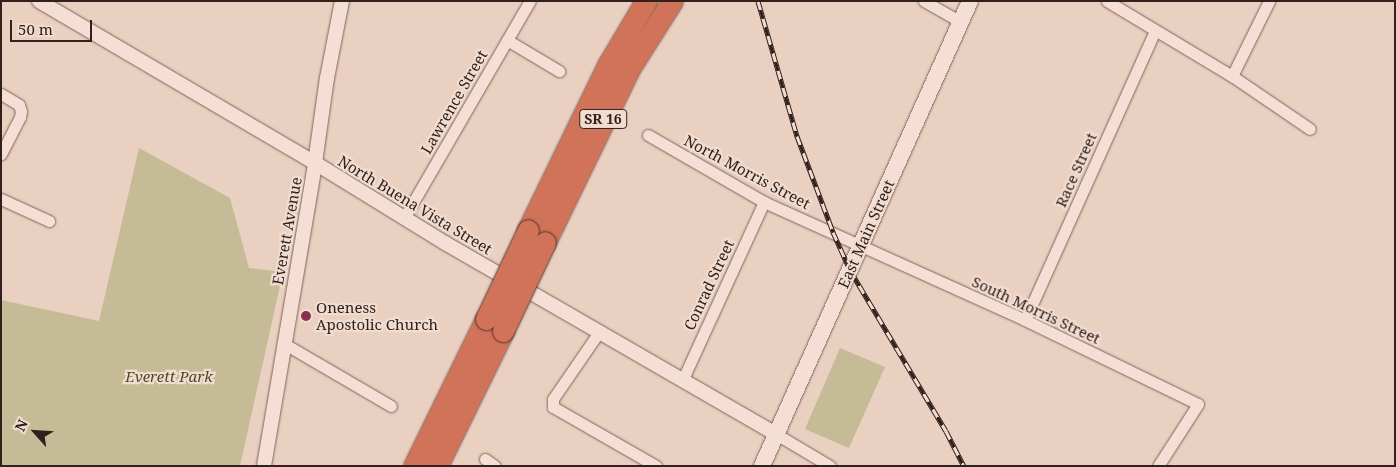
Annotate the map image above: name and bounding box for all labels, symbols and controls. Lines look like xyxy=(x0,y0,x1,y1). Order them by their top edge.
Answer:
scale bar xyxy=(12,10,95,42)
text: 50 m xyxy=(18,19,53,39)
street label: Lawrence Street xyxy=(417,47,491,157)
road number: SR 16 xyxy=(578,108,628,130)
street label: Race Street xyxy=(1052,130,1100,210)
street label: North Morris Street xyxy=(681,131,813,213)
street label: North Buena Vista Street xyxy=(335,152,495,258)
street label: Everett Avenue xyxy=(269,176,305,286)
street label: East Main Street xyxy=(834,177,898,291)
street label: Conrad Street xyxy=(680,237,738,333)
street label: South Morris Street xyxy=(969,272,1103,348)
place label: Oneness Apostolic Church xyxy=(316,298,438,333)
marker: Oneness Apostolic Church xyxy=(300,310,312,322)
park label: Everett Park xyxy=(125,368,213,386)
north arrow xyxy=(10,407,60,457)
text: N xyxy=(10,416,32,434)

